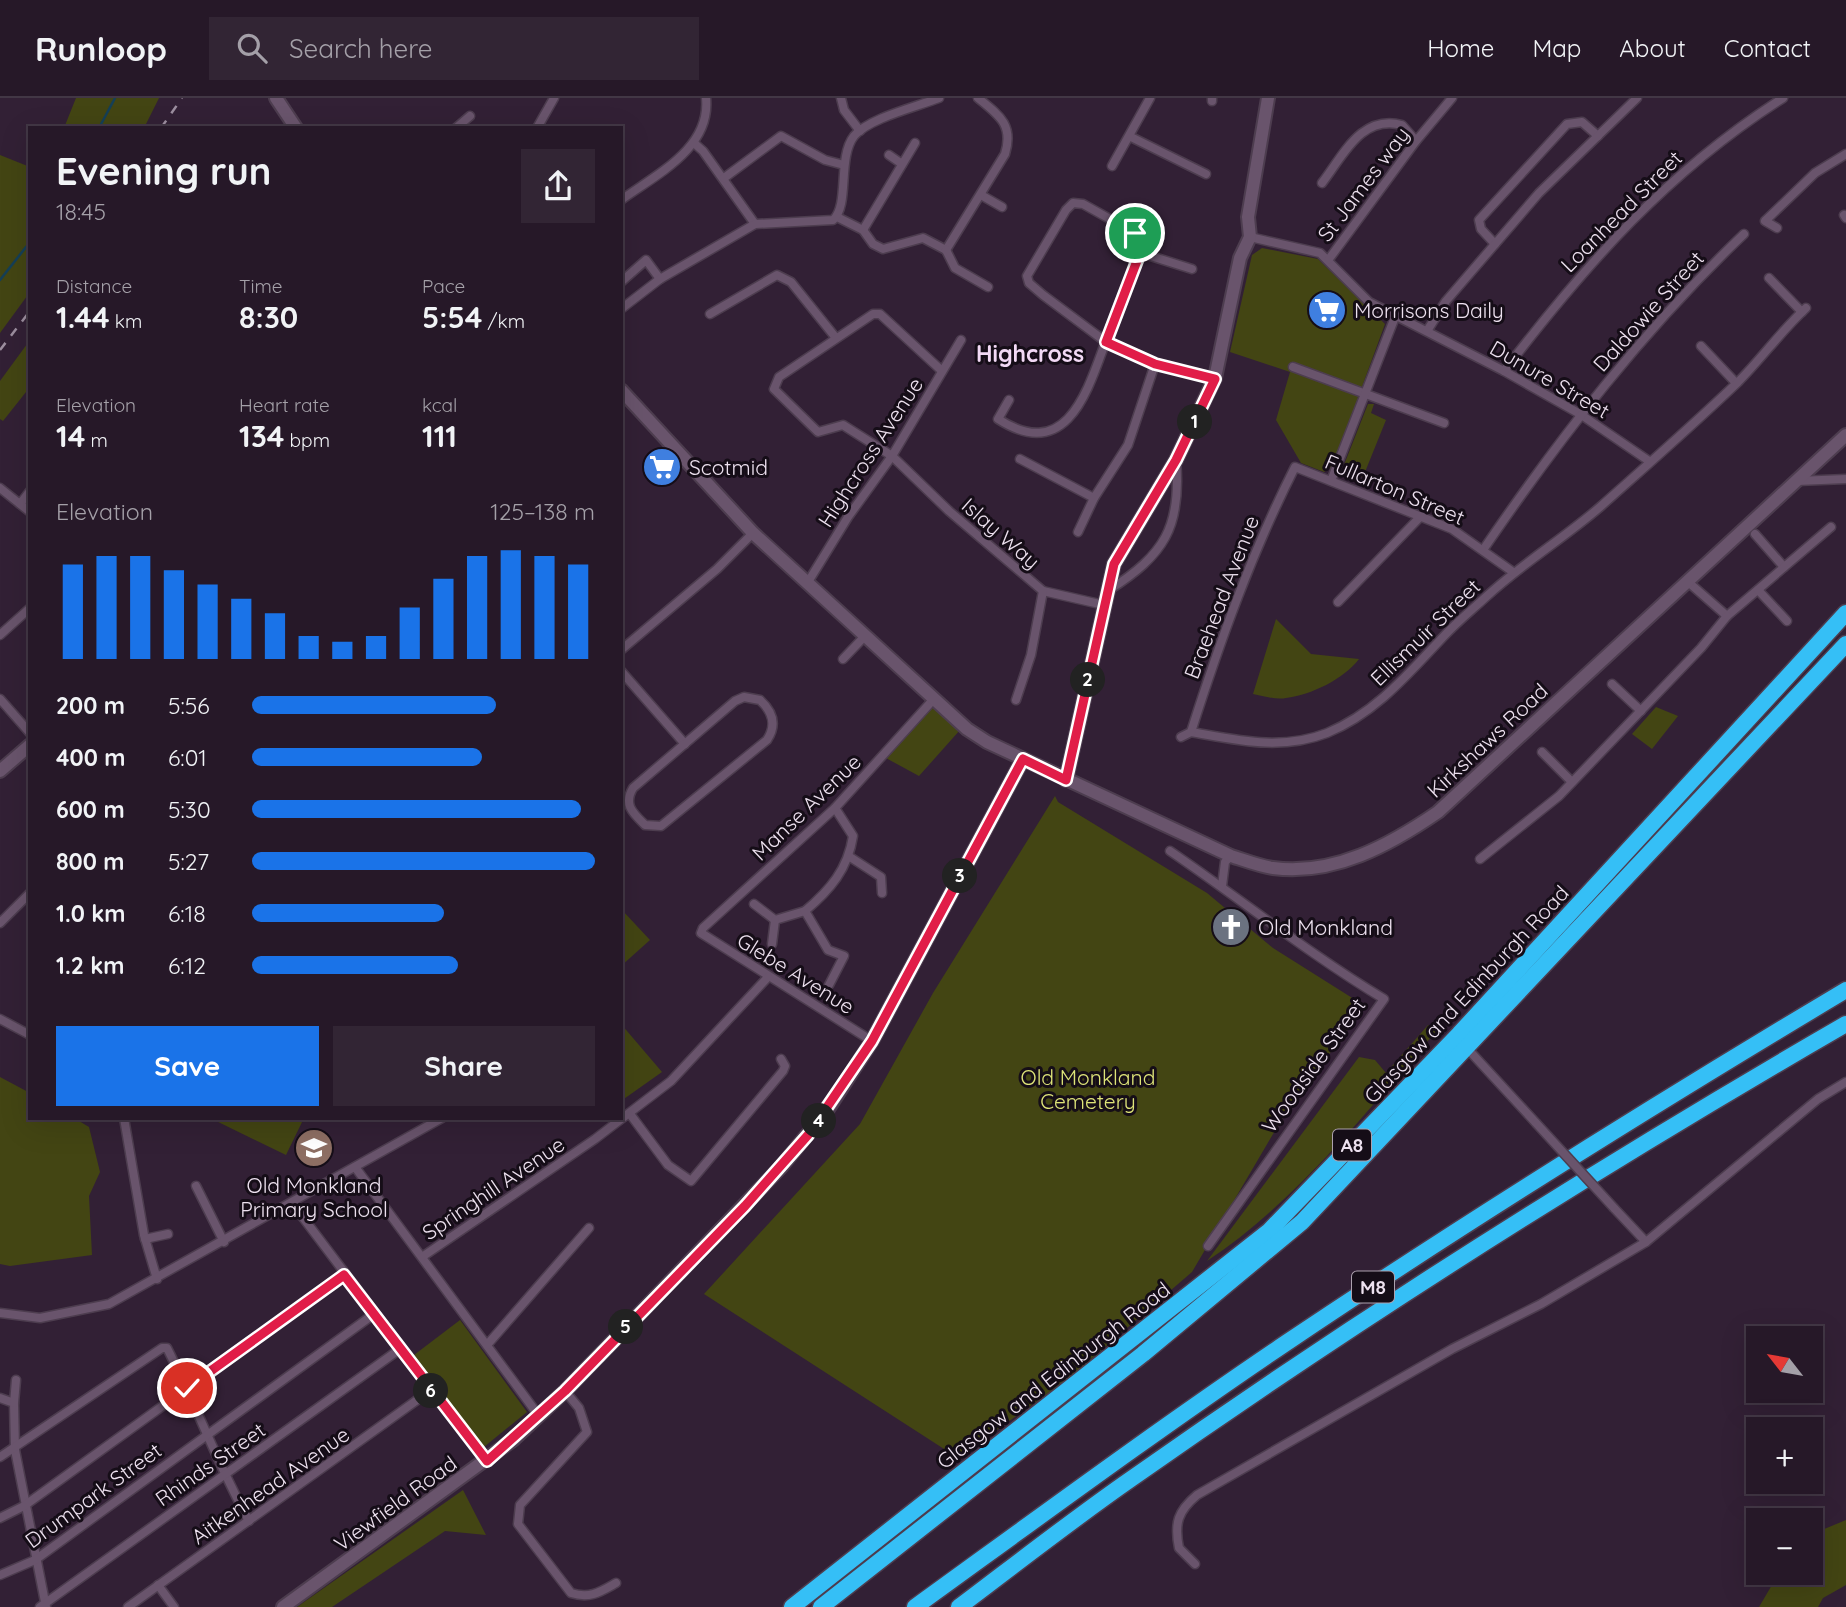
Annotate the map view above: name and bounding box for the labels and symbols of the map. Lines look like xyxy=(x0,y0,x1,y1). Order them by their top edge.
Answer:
street label: St James way xyxy=(1312,122,1414,246)
street label: Loanhead Street xyxy=(1555,145,1687,277)
pin xyxy=(1105,203,1165,263)
street label: Daldowie Street xyxy=(1587,245,1709,377)
supermarket icon: Morrisons Daily xyxy=(1306,289,1348,331)
place label: Morrisons Daily xyxy=(1354,297,1504,323)
street label: Dunure Street xyxy=(1486,334,1614,424)
district label: Highcross xyxy=(976,339,1084,368)
street label: Highcross Avenue xyxy=(812,372,928,532)
pin: 1 xyxy=(1178,404,1212,440)
supermarket icon: Scotmid xyxy=(641,446,683,488)
street label: Fullarton Street xyxy=(1321,448,1469,530)
place label: Scotmid xyxy=(689,454,768,480)
street label: Islay Way xyxy=(957,492,1045,574)
street label: Braehead Avenue xyxy=(1178,512,1264,682)
street label: Ellismuir Street xyxy=(1365,573,1485,691)
pin: 2 xyxy=(1070,662,1106,698)
street label: Kirkshaws Road xyxy=(1421,677,1553,803)
street label: Manse Avenue xyxy=(746,749,866,865)
pin: 3 xyxy=(942,858,978,894)
street label: Glasgow and Edinburgh Road xyxy=(1358,880,1574,1108)
church icon: Old Monkland xyxy=(1210,906,1252,948)
place label: Old Monkland xyxy=(1258,914,1393,940)
street label: Glebe Avenue xyxy=(733,927,859,1019)
street label: Woodside Street xyxy=(1255,993,1371,1137)
park label: Old Monkland Cemetery xyxy=(1021,1064,1155,1114)
pin: 4 xyxy=(802,1104,836,1138)
school or university icon: Old Monkland Primary School xyxy=(293,1127,335,1169)
road number: A8 xyxy=(1333,1130,1371,1161)
street label: Springhill Avenue xyxy=(417,1131,569,1245)
place label: Old Monkland Primary School xyxy=(240,1172,388,1222)
road number: M8 xyxy=(1352,1272,1394,1302)
street label: Glasgow and Edinburgh Road xyxy=(931,1276,1175,1474)
pin: 5 xyxy=(608,1310,644,1344)
north arrow xyxy=(1746,1326,1824,1404)
pin xyxy=(157,1358,217,1418)
pin: 6 xyxy=(414,1374,448,1408)
street label: Rhinds Street xyxy=(150,1417,270,1511)
street label: Aitkenhead Avenue xyxy=(186,1421,354,1549)
street label: Drumpark Street xyxy=(20,1437,166,1553)
street label: Viewfield Road xyxy=(329,1450,461,1556)

